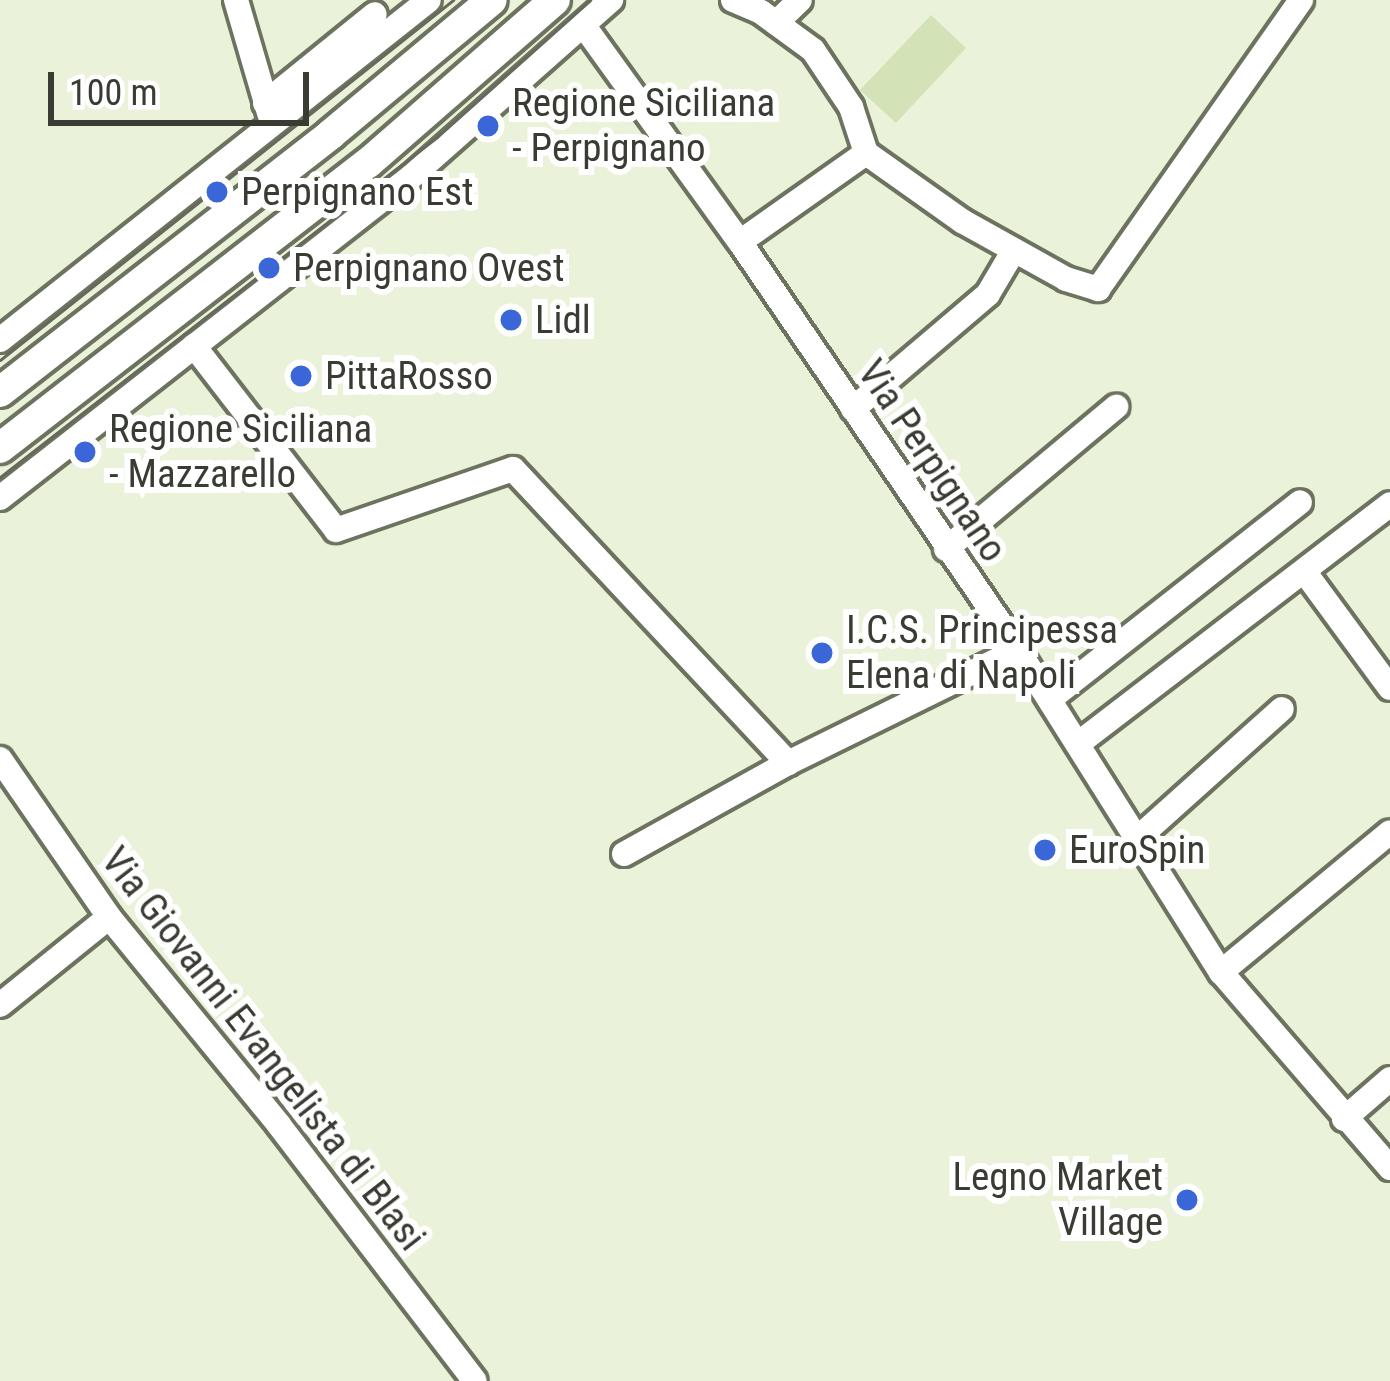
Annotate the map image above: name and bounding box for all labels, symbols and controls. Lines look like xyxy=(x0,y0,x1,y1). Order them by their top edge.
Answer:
scale bar xyxy=(54,48,315,122)
text: 100 m xyxy=(69,72,158,114)
place label: Regione Siciliana - Perpignano xyxy=(512,81,775,172)
marker: Regione Siciliana - Perpignano xyxy=(475,113,501,139)
place label: Perpignano Est xyxy=(241,169,474,215)
marker: Perpignano Est xyxy=(204,179,230,205)
place label: Perpignano Ovest xyxy=(293,245,564,291)
marker: Perpignano Ovest xyxy=(256,255,282,281)
place label: Lidl xyxy=(535,297,591,343)
marker: Lidl xyxy=(498,307,524,333)
street label: Via Perpignano xyxy=(847,351,1017,571)
place label: PittaRosso xyxy=(325,353,493,399)
marker: PittaRosso xyxy=(288,363,314,389)
place label: Regione Siciliana - Mazzarello xyxy=(109,407,372,498)
marker: Regione Siciliana - Mazzarello xyxy=(72,439,98,465)
place label: I.C.S. Principessa Elena di Napoli xyxy=(846,608,1118,699)
marker: I.C.S. Principessa Elena di Napoli xyxy=(809,640,835,666)
place label: EuroSpin xyxy=(1069,827,1205,873)
marker: EuroSpin xyxy=(1032,837,1058,863)
street label: Via Giovanni Evangelista di Blasi xyxy=(91,838,435,1260)
place label: Legno Market Village xyxy=(952,1155,1163,1246)
marker: Legno Market Village xyxy=(1174,1187,1200,1213)

